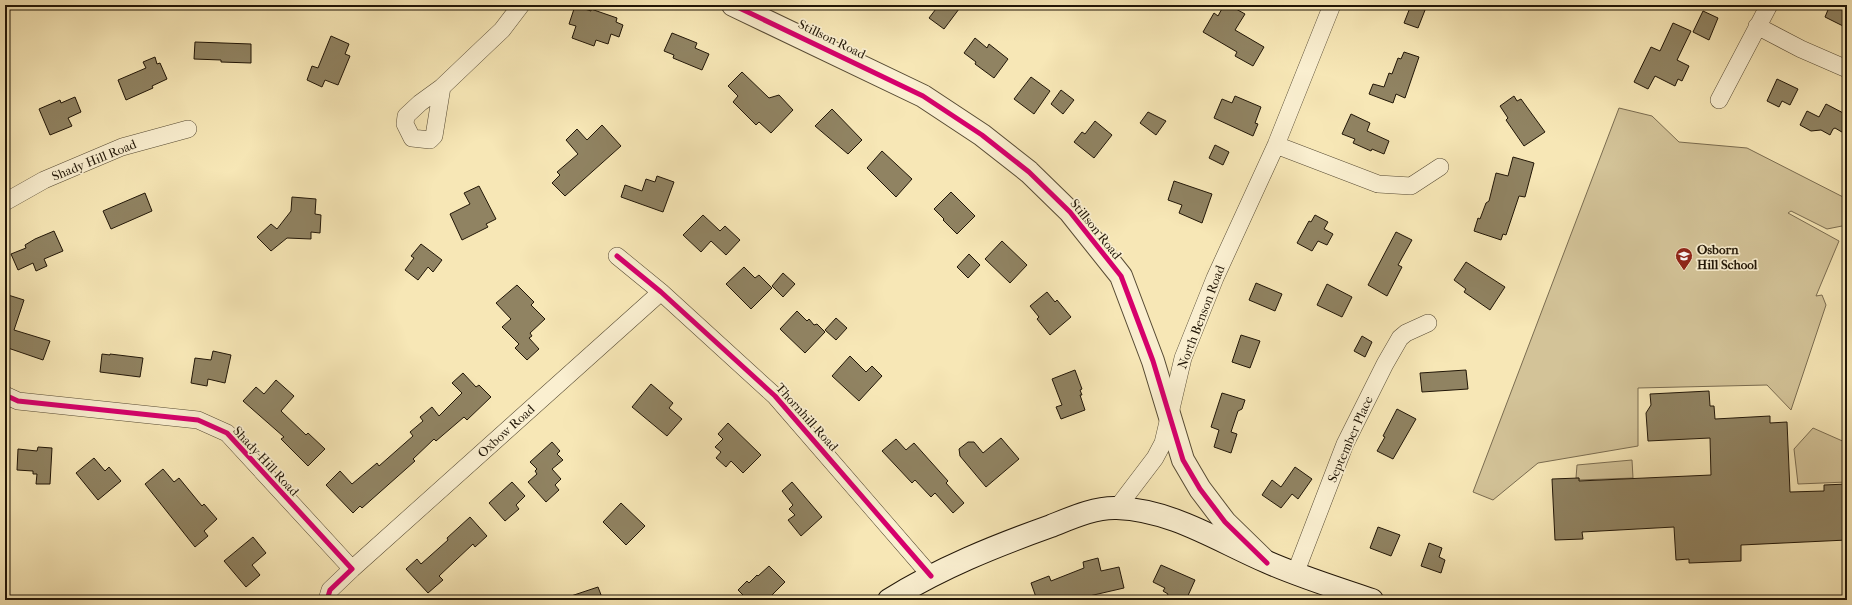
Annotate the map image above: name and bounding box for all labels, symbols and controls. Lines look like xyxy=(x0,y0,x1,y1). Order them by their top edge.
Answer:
street label: Stillson Road xyxy=(796,16,869,62)
street label: Shady Hill Road xyxy=(50,136,139,184)
street label: Stillson Road xyxy=(1067,196,1125,263)
place label: Osborn Hill School xyxy=(1697,242,1758,272)
school or university icon: Osborn Hill School xyxy=(1674,246,1694,271)
street label: North Benson Road xyxy=(1174,262,1228,371)
street label: Thornhill Road xyxy=(773,380,842,455)
street label: September Place xyxy=(1324,393,1376,485)
street label: Oxbow Road xyxy=(474,401,538,461)
street label: Shady Hill Road xyxy=(230,423,303,500)

